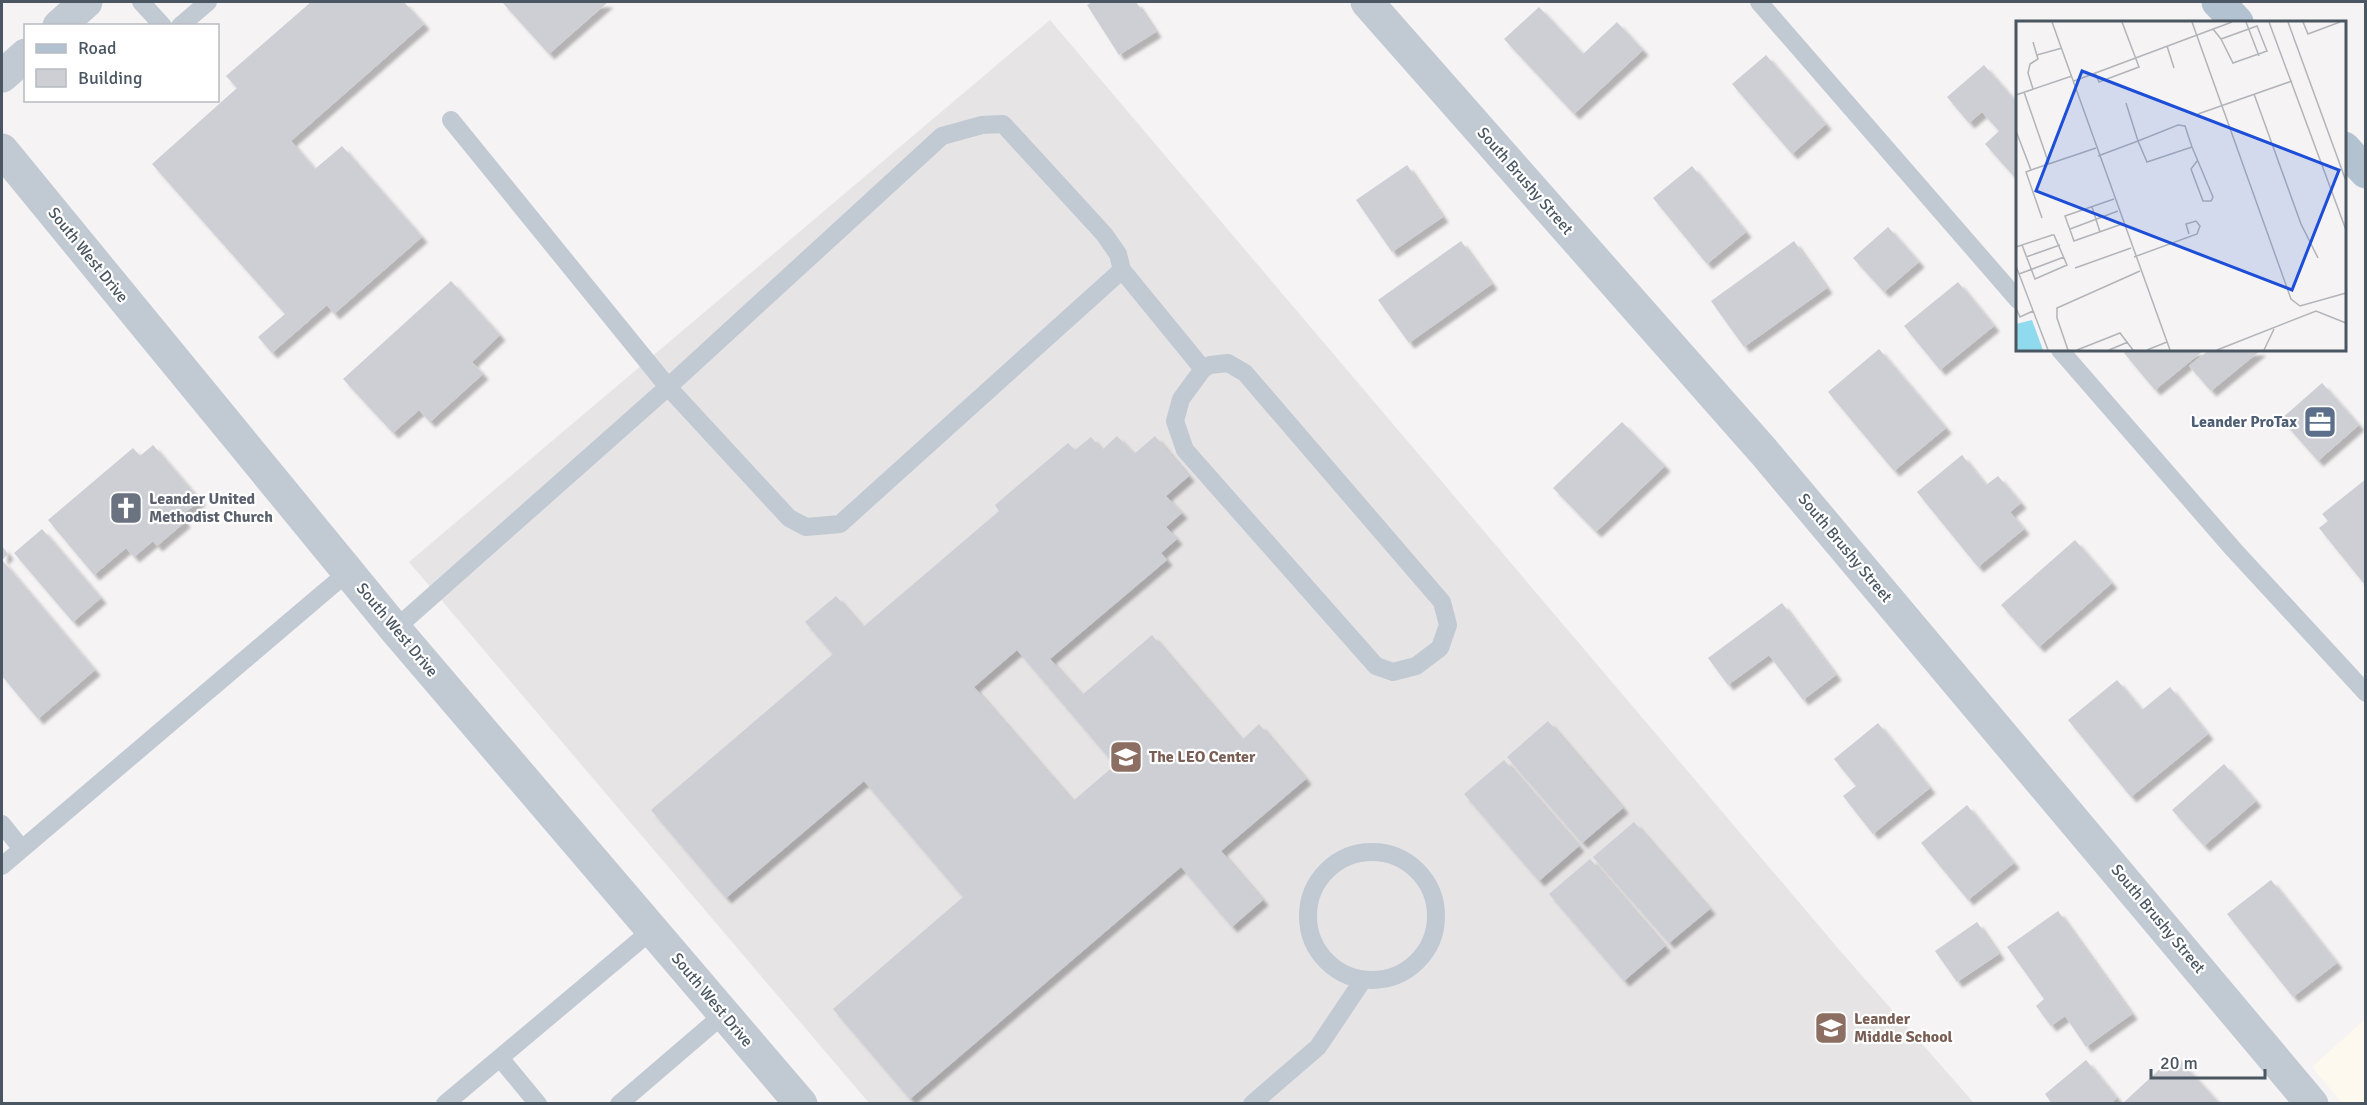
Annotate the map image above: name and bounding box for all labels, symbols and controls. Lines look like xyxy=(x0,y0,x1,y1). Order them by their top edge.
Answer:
inset map xyxy=(2016,21,2346,351)
legend xyxy=(24,24,219,102)
text: Road xyxy=(78,37,117,59)
text: Building xyxy=(78,67,142,89)
street label: South Brushy Street xyxy=(1473,123,1577,239)
street label: South West Drive xyxy=(44,203,132,307)
office icon: Leander ProTax xyxy=(2302,404,2338,440)
place label: Leander ProTax xyxy=(2191,412,2297,432)
place label: Leander United Methodist Church xyxy=(149,489,273,527)
street label: South Brushy Street xyxy=(1794,489,1897,607)
church icon: Leander United Methodist Church xyxy=(108,490,144,526)
street label: South West Drive xyxy=(352,579,442,681)
school or university icon: The LEO Center xyxy=(1108,739,1144,775)
place label: The LEO Center xyxy=(1149,747,1256,767)
street label: South Brushy Street xyxy=(2107,860,2210,978)
street label: South West Drive xyxy=(667,949,757,1051)
place label: Leander Middle School xyxy=(1854,1009,1953,1047)
school or university icon: Leander Middle School xyxy=(1813,1010,1849,1046)
scale bar xyxy=(2151,1042,2265,1080)
text: 20 m xyxy=(2160,1052,2198,1074)

